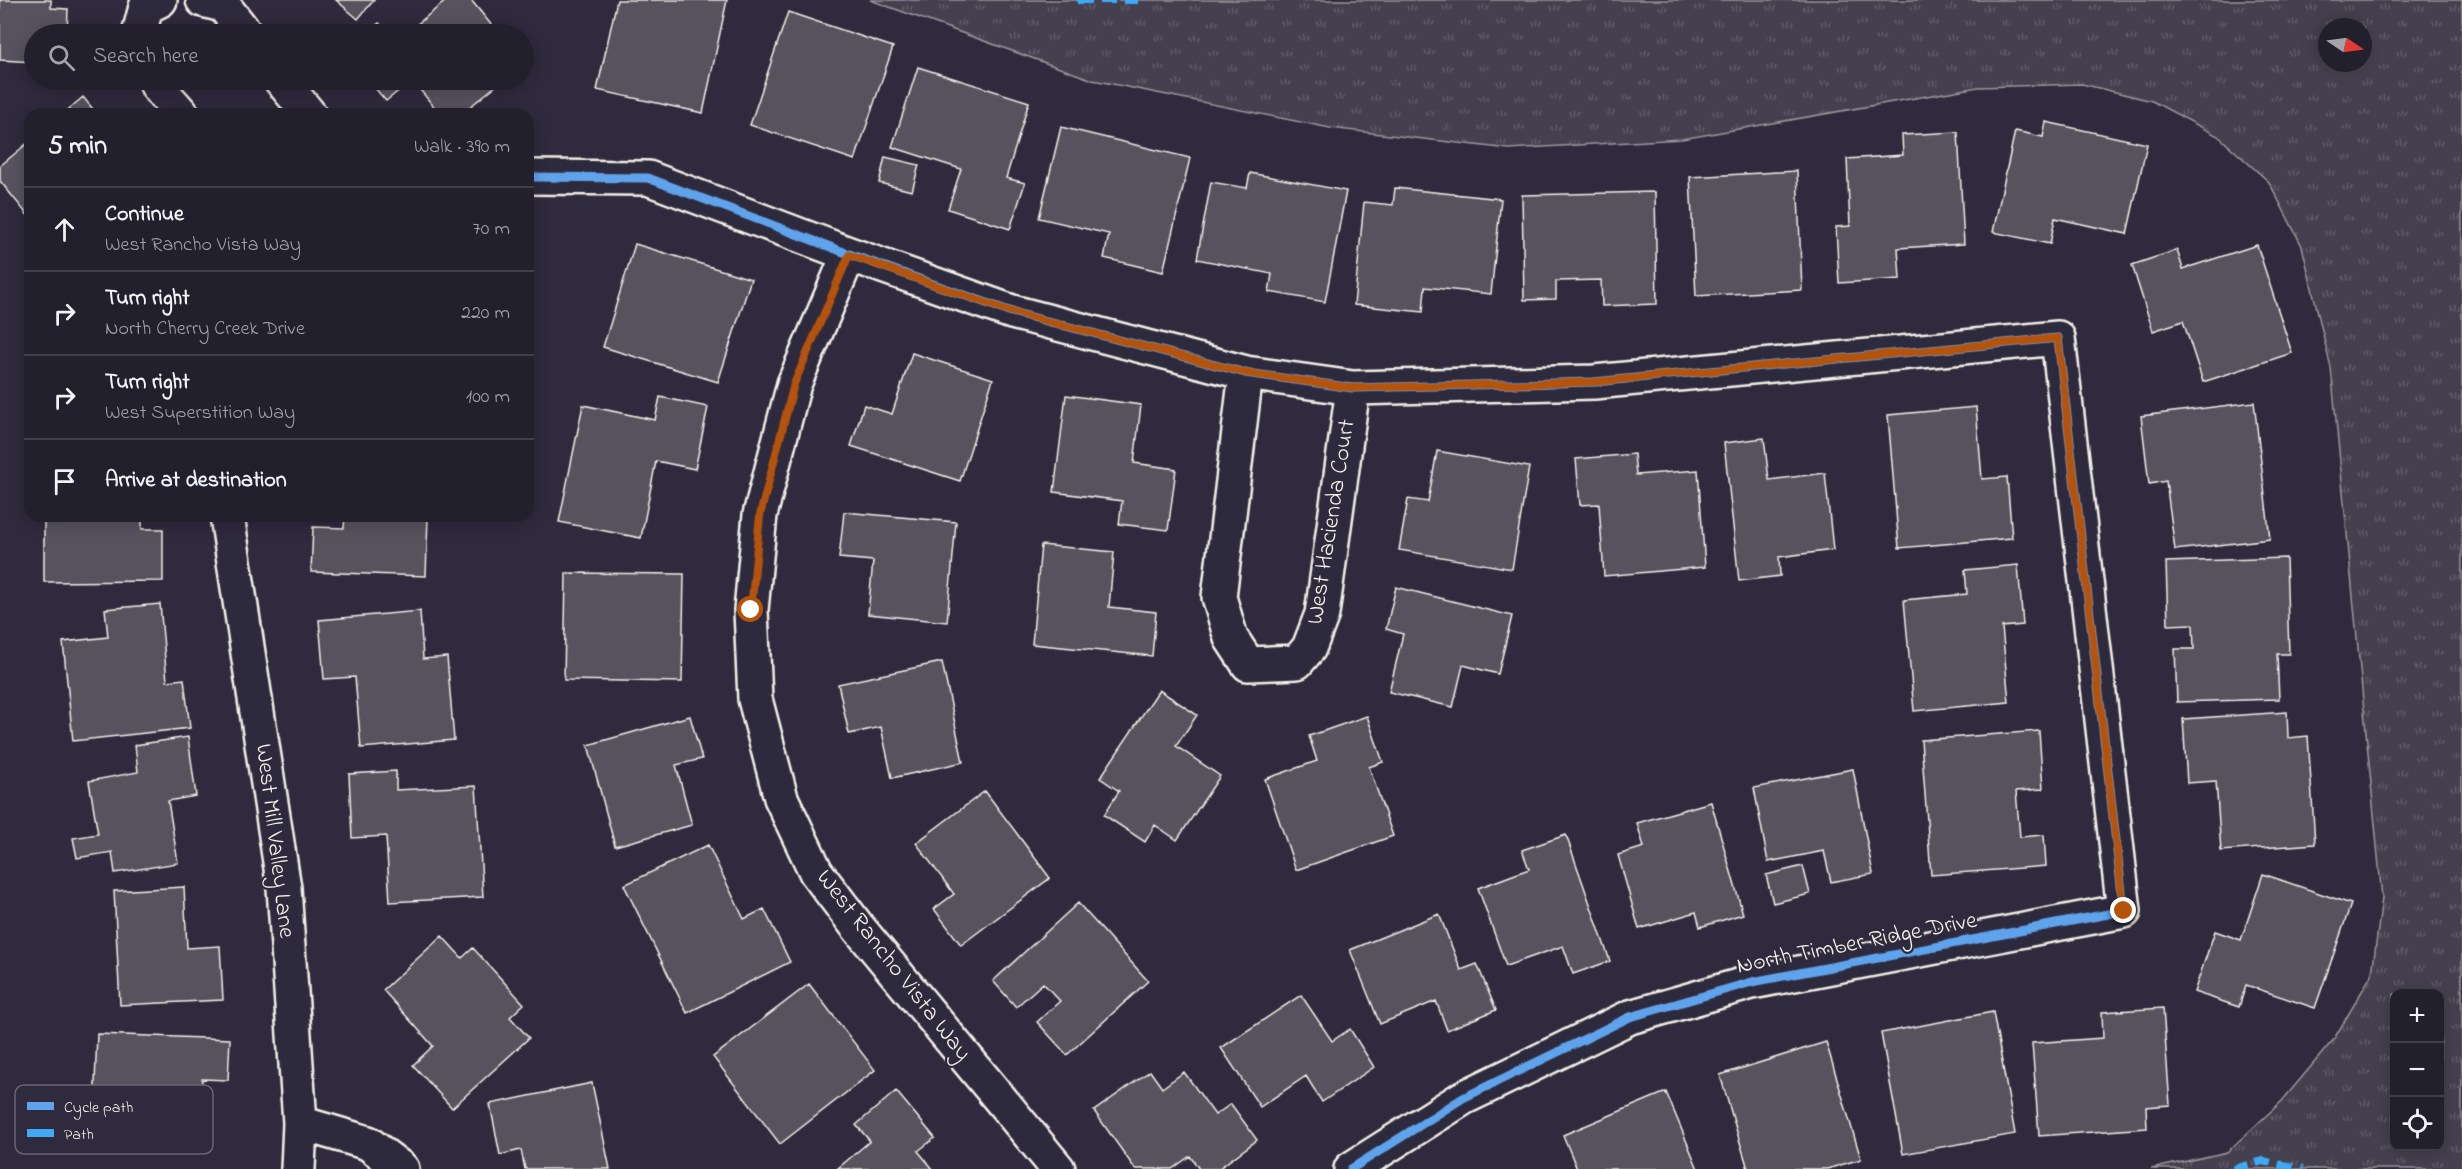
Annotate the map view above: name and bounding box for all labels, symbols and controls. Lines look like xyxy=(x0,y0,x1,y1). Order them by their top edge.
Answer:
north arrow xyxy=(2318,18,2372,72)
search box xyxy=(24,24,534,90)
icon: search xyxy=(45,41,78,74)
text: Search here xyxy=(93,41,198,73)
text: 5 min xyxy=(48,128,107,166)
text: Walk · 390 m xyxy=(414,133,510,162)
text: Continue xyxy=(105,199,184,231)
icon: ahead xyxy=(48,213,81,246)
text: 70 m xyxy=(473,215,510,244)
text: West Rancho Vista Way xyxy=(105,231,301,260)
text: Turn right xyxy=(105,283,190,315)
icon: right xyxy=(48,297,81,330)
text: 220 m xyxy=(461,299,510,328)
text: North Cherry Creek Drive xyxy=(105,315,305,344)
text: Turn right xyxy=(105,367,190,399)
icon: right xyxy=(48,381,81,414)
text: 100 m xyxy=(466,383,510,412)
text: West Superstition Way xyxy=(105,399,295,428)
street label: West Hacienda Court xyxy=(1298,417,1366,627)
icon: arrive xyxy=(48,465,81,498)
text: Arrive at destination xyxy=(105,465,287,497)
route start xyxy=(737,596,763,622)
street label: West Mill Valley Lane xyxy=(244,742,303,940)
street label: West Rancho Vista Way xyxy=(806,863,979,1070)
route end xyxy=(2110,897,2136,923)
street label: North Timber Ridge Drive xyxy=(1734,904,1980,984)
map controls xyxy=(2390,989,2444,1151)
button: + xyxy=(2390,989,2444,1043)
button: − xyxy=(2390,1043,2444,1097)
legend xyxy=(15,1085,213,1154)
text: Cycle path xyxy=(64,1096,133,1120)
button: locate xyxy=(2390,1097,2444,1151)
text: Path xyxy=(64,1123,94,1147)

